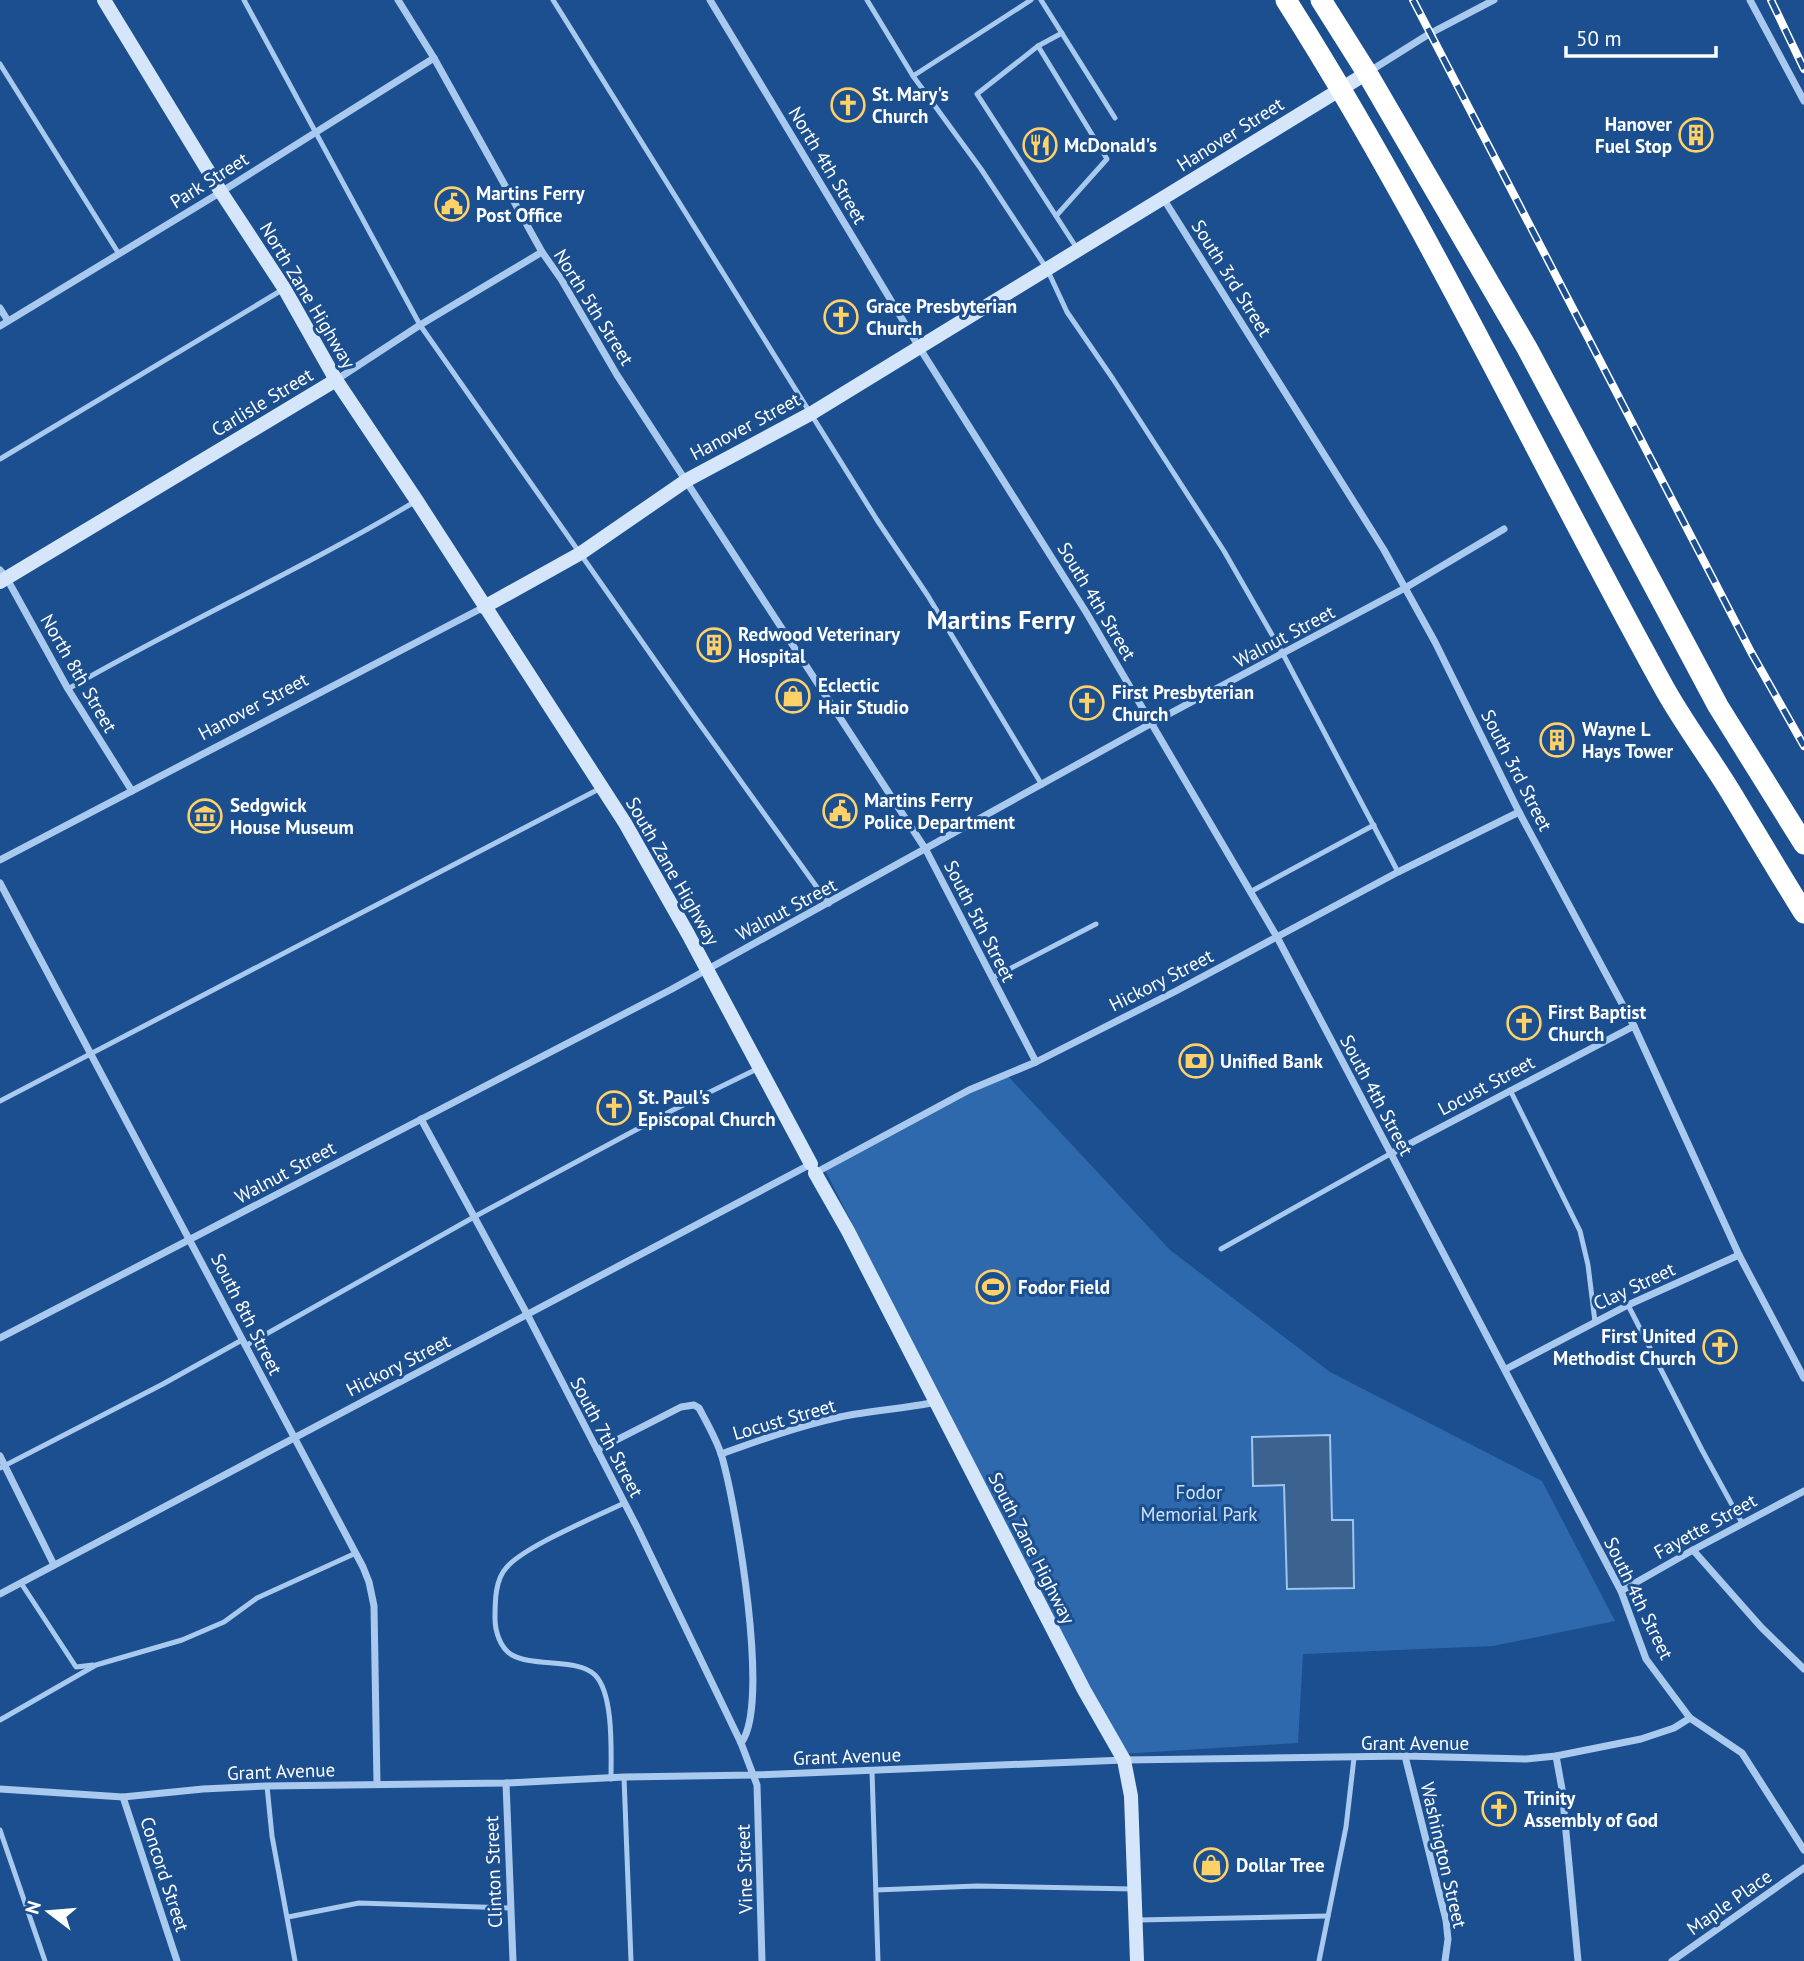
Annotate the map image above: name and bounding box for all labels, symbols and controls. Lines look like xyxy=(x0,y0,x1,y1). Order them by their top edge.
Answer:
scale bar xyxy=(1566,14,1716,58)
text: 50 m xyxy=(1576,25,1622,52)
place label: St. Mary's Church xyxy=(872,82,949,128)
church icon: St. Mary's Church xyxy=(829,86,867,124)
street label: Hanover Street xyxy=(1172,91,1288,176)
street label: North 4th Street xyxy=(784,102,873,229)
place label: Hanover Fuel Stop xyxy=(1595,112,1672,158)
building icon: Hanover Fuel Stop xyxy=(1677,116,1715,154)
restaurant icon: McDonald's xyxy=(1021,126,1059,164)
place label: McDonald's xyxy=(1064,133,1157,157)
street label: Park Street xyxy=(165,146,253,213)
place label: Martins Ferry Post Office xyxy=(476,181,585,227)
public building icon: Martins Ferry Post Office xyxy=(433,185,471,223)
street label: South 3rd Street xyxy=(1187,215,1278,341)
street label: North Zane Highway xyxy=(255,217,361,373)
street label: North 5th Street xyxy=(549,244,640,370)
place label: Grace Presbyterian Church xyxy=(866,294,1017,340)
church icon: Grace Presbyterian Church xyxy=(822,298,860,336)
street label: Carlisle Street xyxy=(207,362,317,442)
street label: Hanover Street xyxy=(686,387,805,465)
street label: South 4th Street xyxy=(1052,538,1142,665)
street label: Walnut Street xyxy=(1230,599,1339,673)
district label: Martins Ferry xyxy=(927,603,1076,636)
street label: North 8th Street xyxy=(35,610,123,737)
place label: Redwood Veterinary Hospital xyxy=(738,622,901,668)
building icon: Redwood Veterinary Hospital xyxy=(695,626,733,664)
street label: Hanover Street xyxy=(194,667,313,745)
place label: Eclectic Hair Studio xyxy=(818,673,909,719)
shop icon: Eclectic Hair Studio xyxy=(774,677,812,715)
place label: First Presbyterian Church xyxy=(1112,680,1254,726)
church icon: First Presbyterian Church xyxy=(1068,684,1106,722)
street label: South 3rd Street xyxy=(1476,705,1558,835)
place label: Wayne L Hays Tower xyxy=(1582,717,1674,763)
building icon: Wayne L Hays Tower xyxy=(1538,721,1576,759)
place label: Martins Ferry Police Department xyxy=(864,788,1015,834)
public building icon: Martins Ferry Police Department xyxy=(821,792,859,830)
place label: Sedgwick House Museum xyxy=(230,793,354,839)
street label: South Zane Highway xyxy=(621,793,725,950)
museum icon: Sedgwick House Museum xyxy=(186,797,224,835)
street label: South 5th Street xyxy=(939,856,1021,986)
street label: Walnut Street xyxy=(732,872,841,946)
street label: Hickory Street xyxy=(1105,943,1218,1017)
place label: First Baptist Church xyxy=(1548,1000,1647,1046)
church icon: First Baptist Church xyxy=(1505,1004,1543,1042)
street label: South 4th Street xyxy=(1335,1031,1419,1160)
bank icon: Unified Bank xyxy=(1177,1042,1215,1080)
place label: Unified Bank xyxy=(1220,1049,1324,1073)
street label: Locust Street xyxy=(1434,1049,1539,1120)
place label: St. Paul's Episcopal Church xyxy=(638,1085,776,1131)
church icon: St. Paul's Episcopal Church xyxy=(595,1089,633,1127)
street label: Walnut Street xyxy=(231,1135,340,1209)
street label: South 8th Street xyxy=(206,1249,288,1379)
street label: Clay Street xyxy=(1589,1256,1679,1315)
sports icon: Fodor Field xyxy=(974,1268,1012,1306)
place label: Fodor Field xyxy=(1018,1275,1110,1299)
place label: First United Methodist Church xyxy=(1553,1324,1696,1370)
street label: Hickory Street xyxy=(342,1328,455,1402)
church icon: First United Methodist Church xyxy=(1701,1328,1739,1366)
street label: South 7th Street xyxy=(565,1373,649,1502)
street label: Locust Street xyxy=(730,1393,839,1445)
street label: South Zane Highway xyxy=(983,1468,1081,1628)
park label: Fodor Memorial Park xyxy=(1141,1480,1257,1526)
street label: Fayette Street xyxy=(1650,1488,1761,1564)
street label: South 4th Street xyxy=(1599,1533,1679,1664)
street label: Grant Avenue xyxy=(1361,1731,1469,1755)
street label: Grant Avenue xyxy=(793,1742,901,1770)
street label: Grant Avenue xyxy=(227,1757,335,1785)
street label: Washington Street xyxy=(1416,1780,1473,1931)
place label: Trinity Assembly of God xyxy=(1524,1786,1658,1832)
church icon: Trinity Assembly of God xyxy=(1480,1790,1518,1828)
street label: Concord Street xyxy=(135,1814,195,1935)
street label: Clinton Street xyxy=(479,1815,507,1929)
street label: Vine Street xyxy=(730,1823,758,1915)
shop icon: Dollar Tree xyxy=(1192,1846,1230,1884)
place label: Dollar Tree xyxy=(1236,1853,1325,1877)
street label: Maple Place xyxy=(1682,1864,1776,1940)
north arrow xyxy=(14,1877,84,1947)
text: N xyxy=(19,1898,46,1917)

